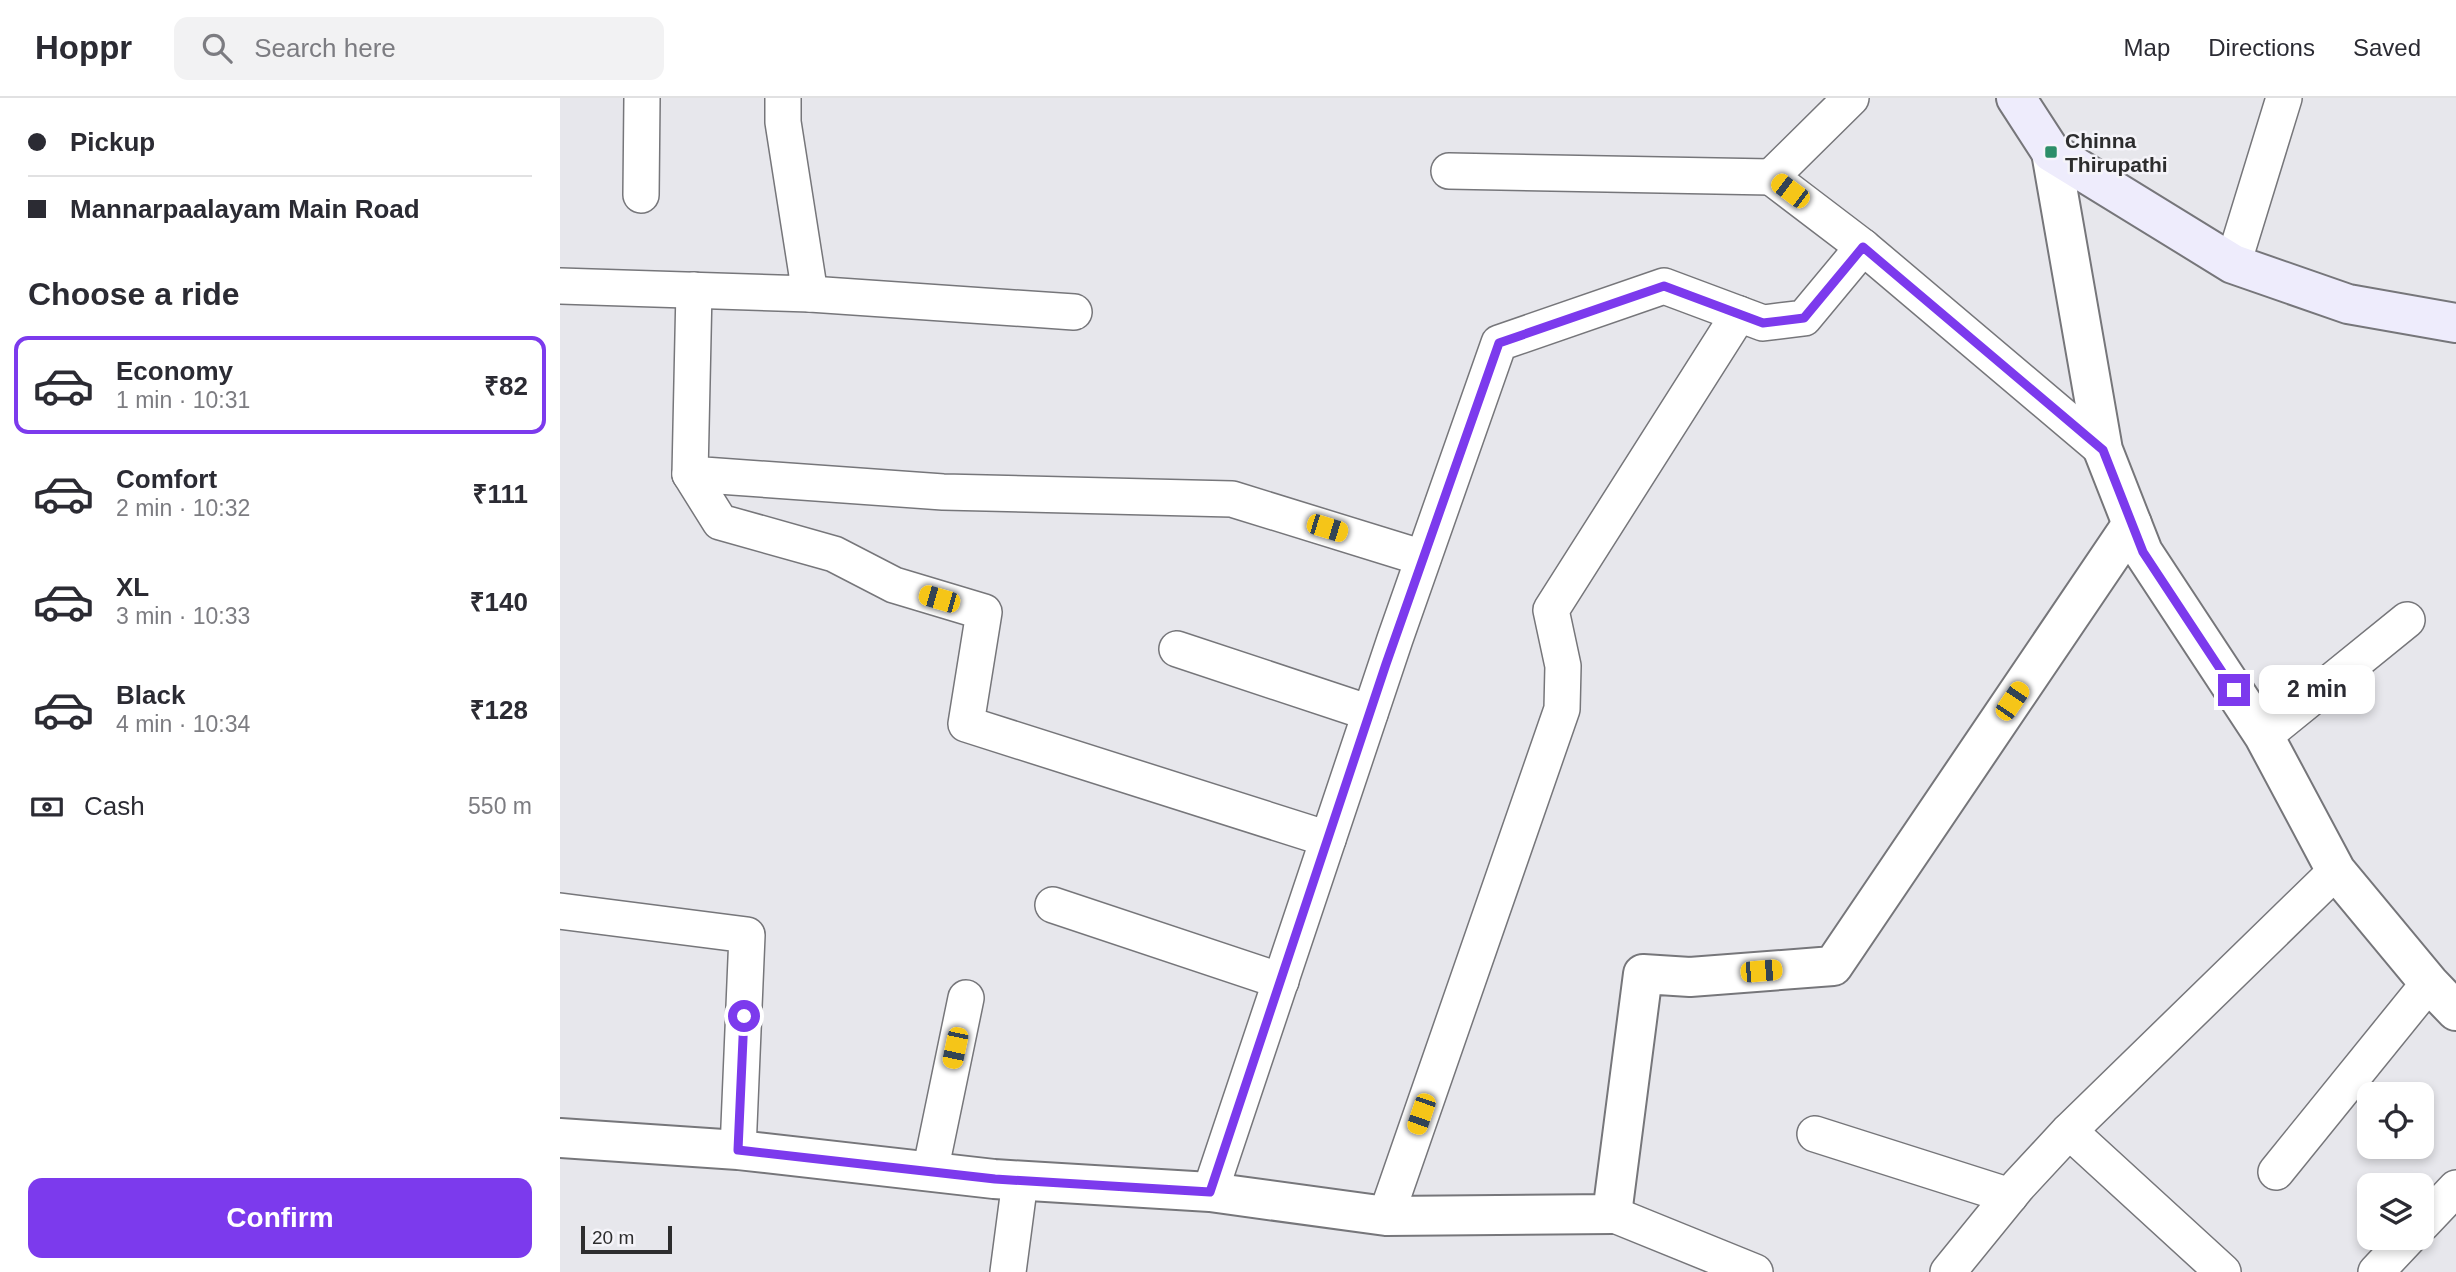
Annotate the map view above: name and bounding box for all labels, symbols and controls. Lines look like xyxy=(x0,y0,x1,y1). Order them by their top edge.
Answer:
search box xyxy=(174,17,664,80)
text: Hoppr xyxy=(35,29,132,66)
icon: search xyxy=(198,29,236,67)
text: Search here xyxy=(254,33,396,63)
text: Map xyxy=(2124,34,2170,61)
text: Directions xyxy=(2208,34,2315,61)
text: Saved xyxy=(2353,34,2421,61)
text: Pickup xyxy=(70,127,155,157)
place label: Chinna Thirupathi xyxy=(2065,129,2168,176)
marker: Chinna Thirupathi xyxy=(2043,144,2059,160)
car xyxy=(1767,170,1814,212)
text: Mannarpaalayam Main Road xyxy=(70,194,420,224)
text: Choose a ride xyxy=(28,276,240,312)
icon: car xyxy=(32,354,95,417)
text: Economy xyxy=(116,356,233,386)
text: ₹82 xyxy=(484,371,528,401)
text: 1 min · 10:31 xyxy=(116,387,250,413)
icon: car xyxy=(32,462,95,525)
text: Comfort xyxy=(116,464,217,494)
text: ₹111 xyxy=(473,479,528,509)
text: 2 min · 10:32 xyxy=(116,495,250,521)
car xyxy=(1304,512,1351,544)
icon: car xyxy=(32,570,95,633)
text: XL xyxy=(116,572,149,602)
car xyxy=(916,583,963,615)
text: ₹140 xyxy=(470,587,528,617)
text: 3 min · 10:33 xyxy=(116,603,250,629)
callout: 2 min xyxy=(2258,666,2374,714)
route end xyxy=(2218,674,2250,706)
text: 2 min xyxy=(2287,676,2347,702)
icon: car xyxy=(32,678,95,741)
car xyxy=(1992,678,2033,724)
text: Black xyxy=(116,680,185,710)
text: ₹128 xyxy=(470,695,528,725)
text: 4 min · 10:34 xyxy=(116,711,250,737)
icon: cash xyxy=(28,788,66,826)
text: Cash xyxy=(84,791,145,821)
text: 550 m xyxy=(468,793,532,819)
car xyxy=(1740,959,1783,983)
route start xyxy=(728,1000,760,1032)
car xyxy=(941,1025,970,1071)
map controls xyxy=(2357,1082,2434,1250)
button: locate xyxy=(2357,1082,2434,1159)
car xyxy=(1405,1091,1438,1137)
button: layers xyxy=(2357,1173,2434,1250)
button: Confirm xyxy=(28,1178,532,1258)
scale bar xyxy=(581,1223,672,1255)
text: 20 m xyxy=(592,1227,634,1248)

